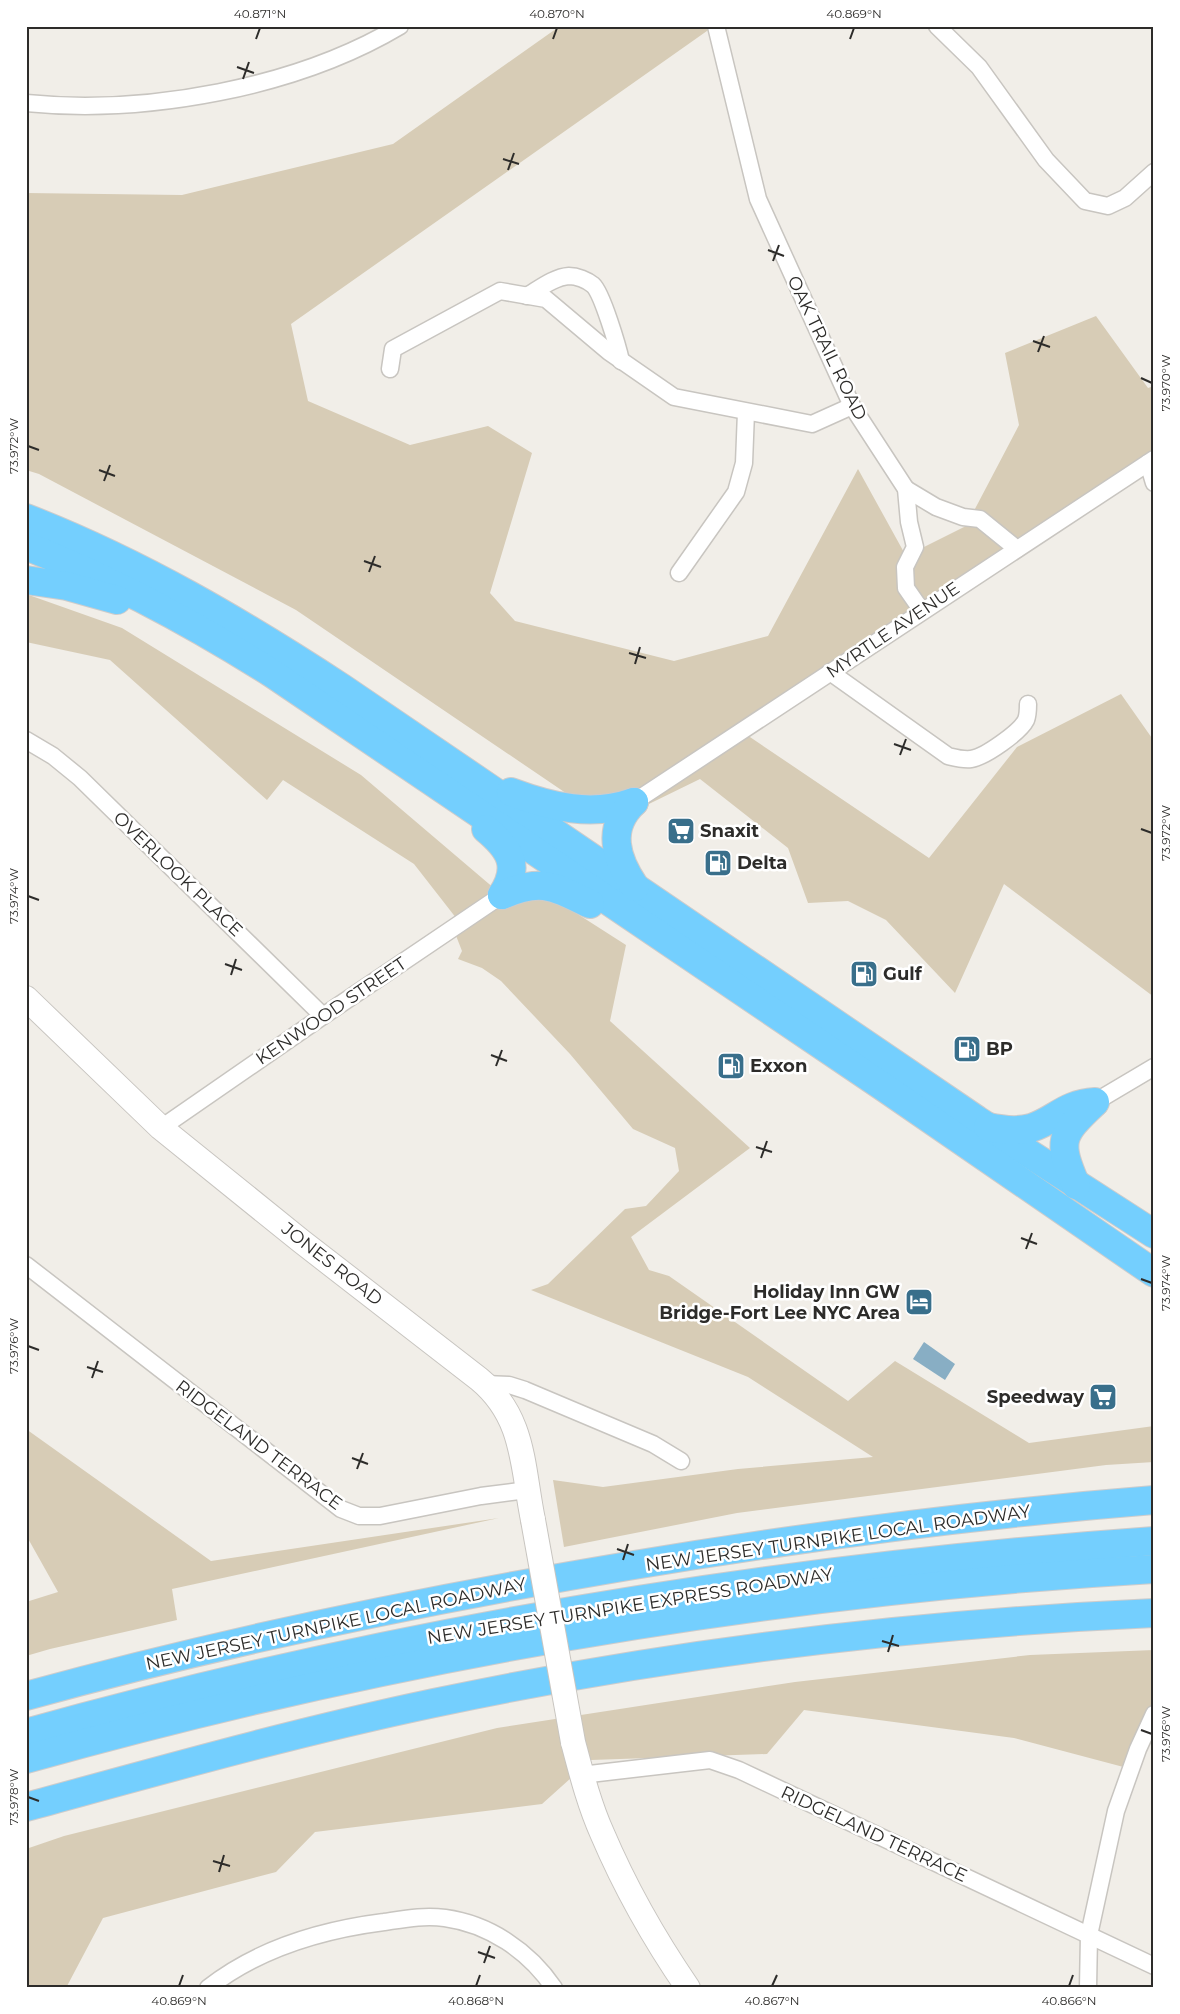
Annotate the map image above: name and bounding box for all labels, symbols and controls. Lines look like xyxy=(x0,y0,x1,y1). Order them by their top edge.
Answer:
text: 40.871°N xyxy=(234,6,286,21)
text: 40.870°N xyxy=(529,6,585,21)
text: 40.869°N xyxy=(826,6,882,21)
street label: OAK TRAIL ROAD xyxy=(782,272,872,424)
text: 73.970°W xyxy=(1158,355,1173,411)
text: 73.972°W xyxy=(6,418,21,474)
street label: MYRTLE AVENUE xyxy=(822,577,964,683)
text: 73.972°W xyxy=(1158,805,1173,861)
street label: OVERLOOK PLACE xyxy=(109,807,247,941)
supermarket icon: Snaxit xyxy=(666,816,696,846)
place label: Snaxit xyxy=(700,820,759,842)
fuel station icon: Delta xyxy=(703,848,733,878)
place label: Delta xyxy=(737,852,787,874)
text: 73.974°W xyxy=(6,868,21,924)
street label: KENWOOD STREET xyxy=(251,952,411,1070)
fuel station icon: Gulf xyxy=(849,959,879,989)
place label: Gulf xyxy=(883,963,923,985)
fuel station icon: BP xyxy=(952,1034,982,1064)
place label: BP xyxy=(986,1038,1013,1060)
fuel station icon: Exxon xyxy=(716,1051,746,1081)
place label: Exxon xyxy=(750,1055,807,1077)
street label: JONES ROAD xyxy=(276,1217,387,1310)
text: 73.974°W xyxy=(1158,1255,1173,1311)
place label: Holiday Inn GW Bridge-Fort Lee NYC Area xyxy=(659,1281,900,1324)
hotel icon: Holiday Inn GW Bridge-Fort Lee NYC Area xyxy=(904,1287,934,1317)
text: 73.976°W xyxy=(6,1318,21,1374)
street label: RIDGELAND TERRACE xyxy=(171,1375,347,1515)
supermarket icon: Speedway xyxy=(1088,1382,1118,1412)
place label: Speedway xyxy=(987,1386,1084,1408)
street label: NEW JERSEY TURNPIKE LOCAL ROADWAY xyxy=(644,1500,1032,1576)
street label: NEW JERSEY TURNPIKE EXPRESS ROADWAY xyxy=(426,1563,835,1649)
street label: NEW JERSEY TURNPIKE LOCAL ROADWAY xyxy=(144,1573,529,1675)
text: 73.976°W xyxy=(1158,1706,1173,1762)
text: 73.978°W xyxy=(6,1769,21,1825)
street label: RIDGELAND TERRACE xyxy=(777,1781,971,1887)
text: 40.869°N xyxy=(151,1993,207,2008)
text: 40.868°N xyxy=(448,1993,504,2008)
text: 40.867°N xyxy=(744,1993,800,2008)
text: 40.866°N xyxy=(1041,1993,1097,2008)

